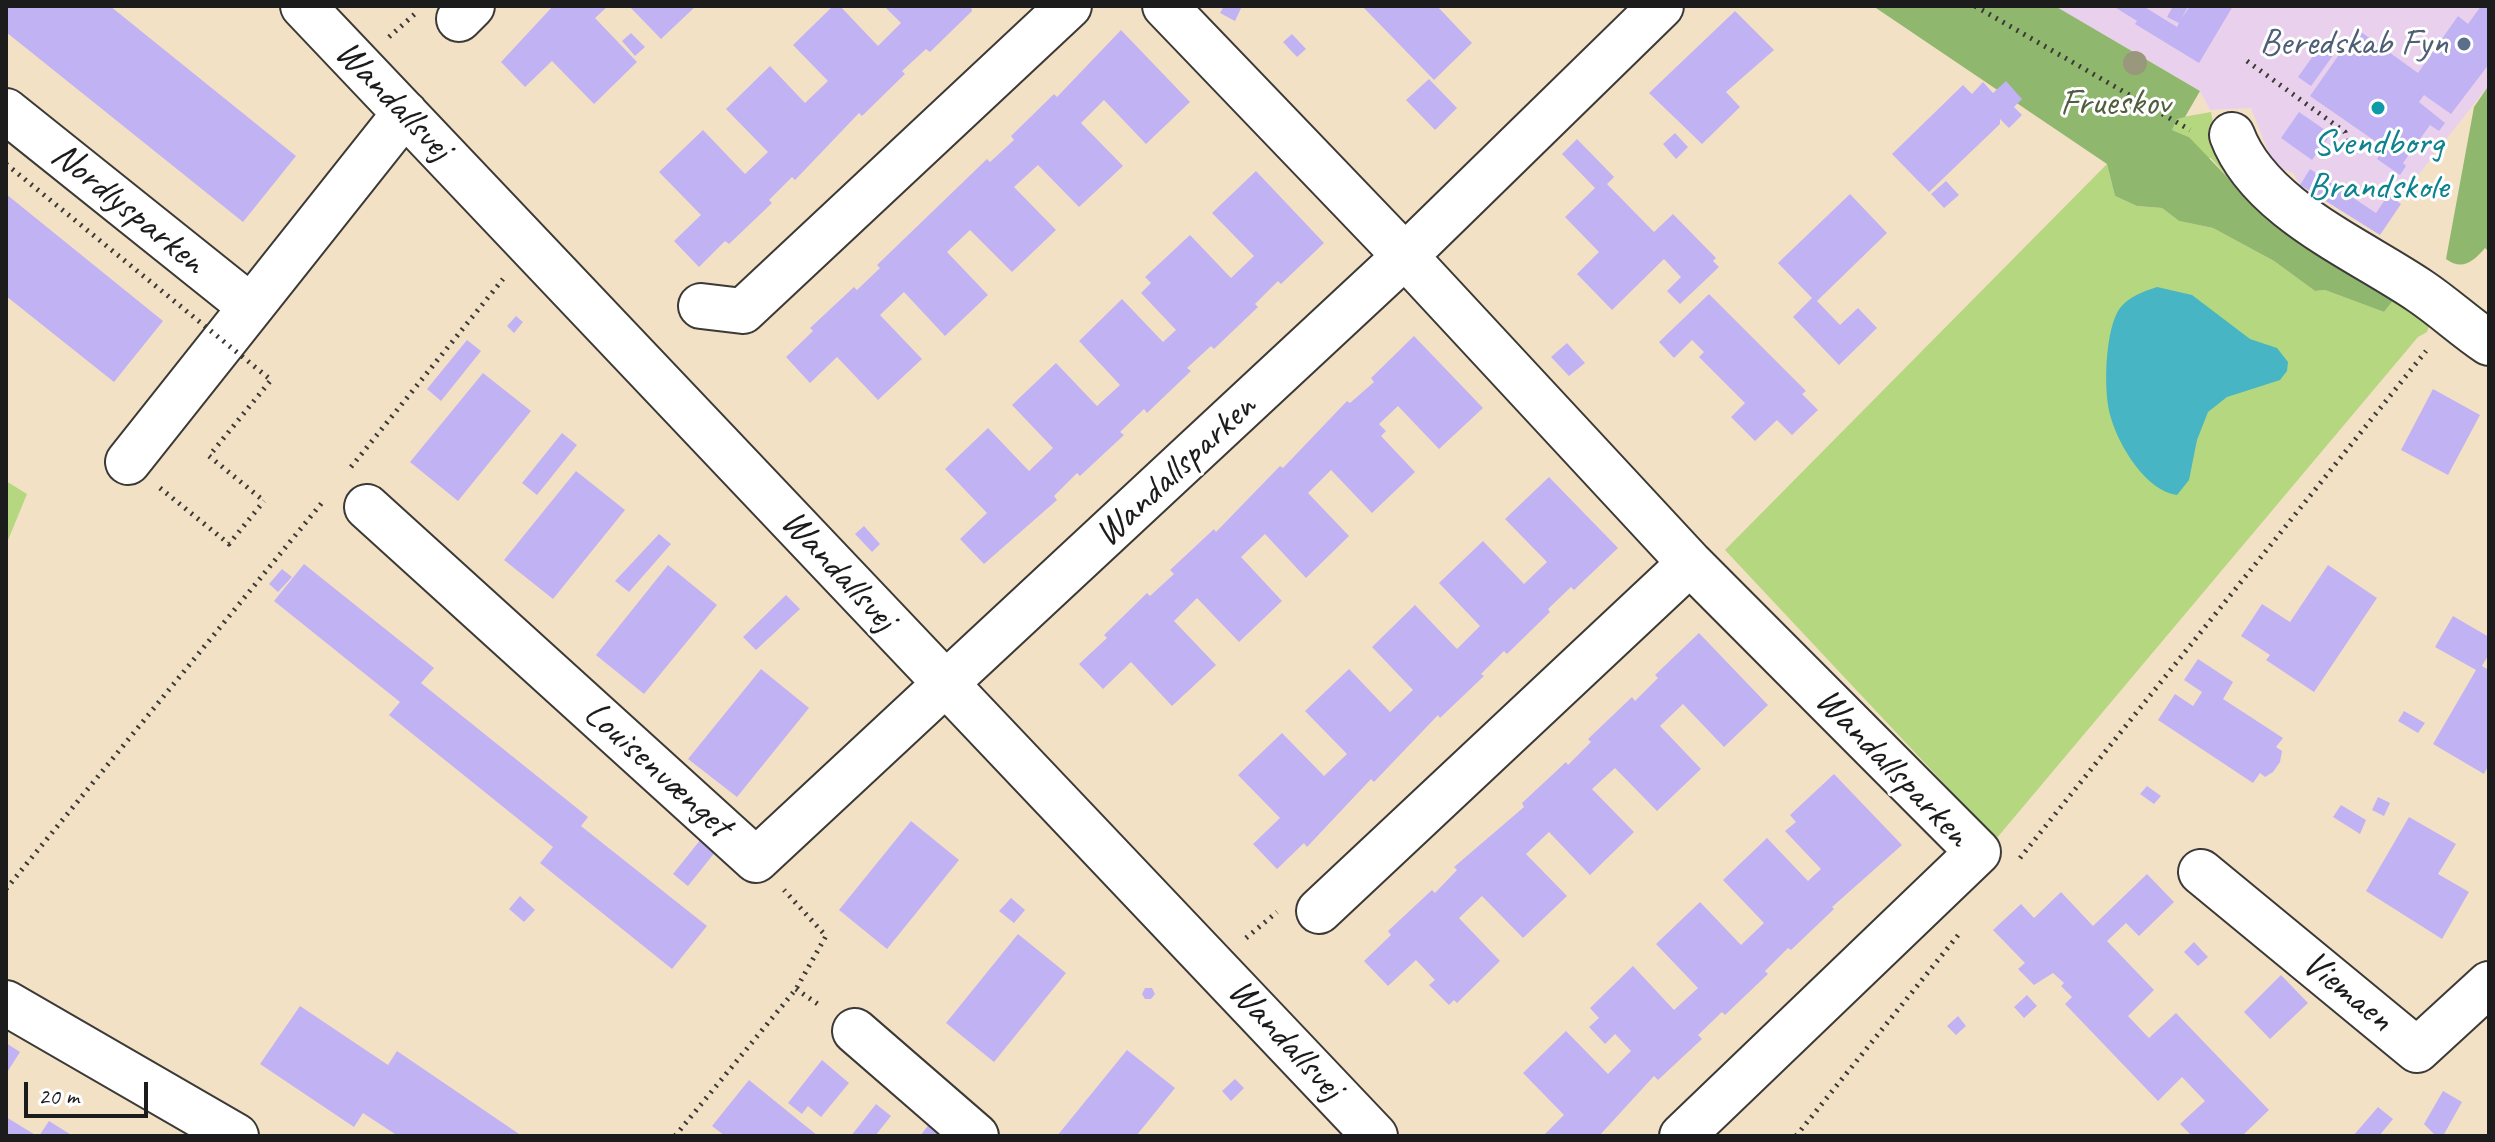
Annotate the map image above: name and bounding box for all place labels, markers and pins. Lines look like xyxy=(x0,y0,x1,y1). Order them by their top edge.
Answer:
place label: Beredskab Fyn xyxy=(2259,21,2448,67)
marker: Beredskab Fyn xyxy=(2455,35,2473,53)
marker: Svendborg Brandskole xyxy=(2369,99,2387,117)
place label: Svendborg Brandskole xyxy=(2308,121,2448,210)

